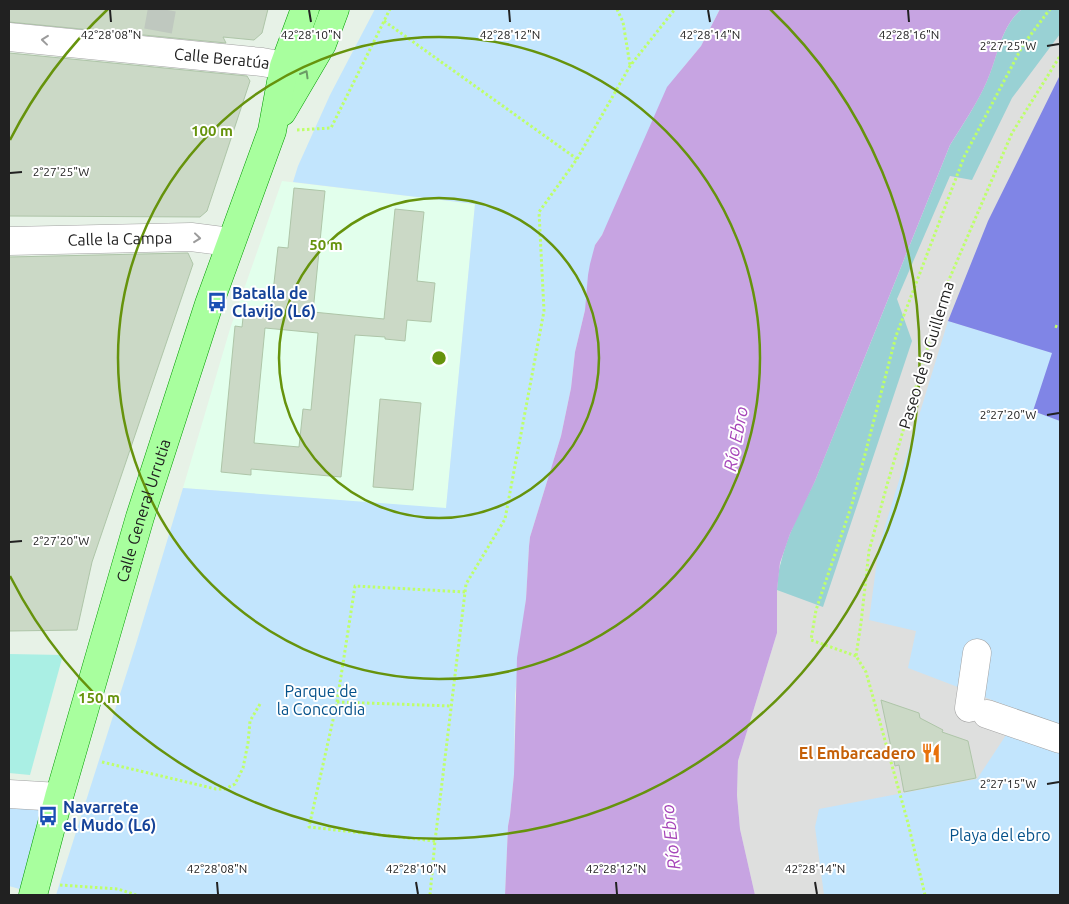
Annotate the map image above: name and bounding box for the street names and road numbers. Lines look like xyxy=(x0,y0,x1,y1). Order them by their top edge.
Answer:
street label: Calle Beratúa xyxy=(173,44,271,72)
street label: Calle la Campa xyxy=(67,228,172,249)
street label: Paseo de la Guillerma xyxy=(895,279,957,431)
street label: Calle General Urrutia xyxy=(113,436,174,584)

